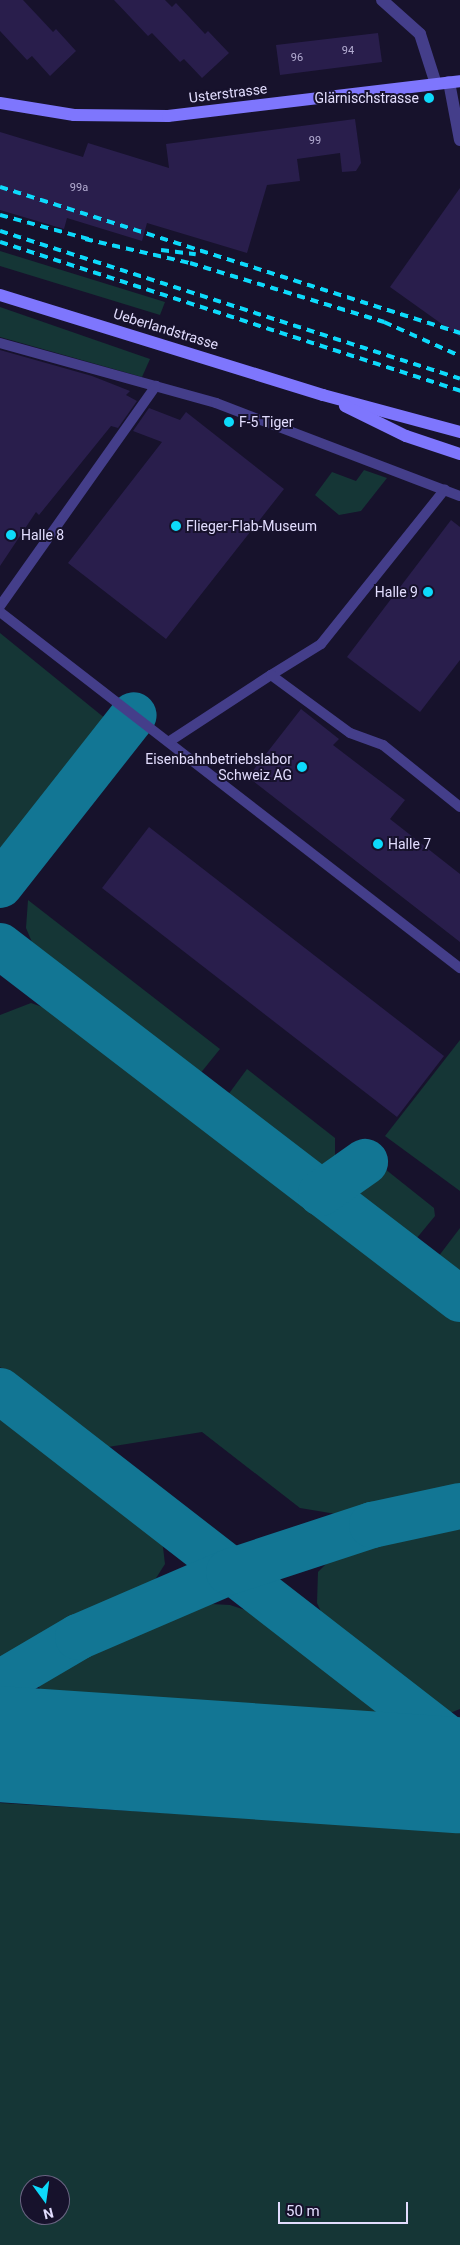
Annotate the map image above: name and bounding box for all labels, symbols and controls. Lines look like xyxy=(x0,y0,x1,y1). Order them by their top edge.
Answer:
house number: 94 xyxy=(342,44,354,58)
house number: 96 xyxy=(291,51,303,65)
street label: Usterstrasse xyxy=(188,80,268,106)
place label: Glärnischstrasse xyxy=(315,90,419,106)
marker: Glärnischstrasse xyxy=(423,92,435,104)
house number: 99 xyxy=(309,134,321,148)
house number: 99a xyxy=(70,181,88,195)
street label: Ueberlandstrasse xyxy=(111,305,221,353)
place label: F-5 Tiger xyxy=(239,414,294,430)
marker: F-5 Tiger xyxy=(223,416,235,428)
place label: Flieger-Flab-Museum xyxy=(186,518,317,534)
marker: Flieger-Flab-Museum xyxy=(170,520,182,532)
place label: Halle 8 xyxy=(21,527,64,543)
marker: Halle 8 xyxy=(5,529,17,541)
place label: Halle 9 xyxy=(375,584,418,600)
marker: Halle 9 xyxy=(422,586,434,598)
place label: Eisenbahnbetriebslabor Schweiz AG xyxy=(145,751,292,784)
marker: Eisenbahnbetriebslabor Schweiz AG xyxy=(296,761,308,773)
place label: Halle 7 xyxy=(388,836,431,852)
marker: Halle 7 xyxy=(372,838,384,850)
north arrow xyxy=(20,2175,70,2225)
scale bar xyxy=(280,2192,410,2224)
text: 50 m xyxy=(286,2202,320,2220)
text: N xyxy=(42,2205,55,2223)

